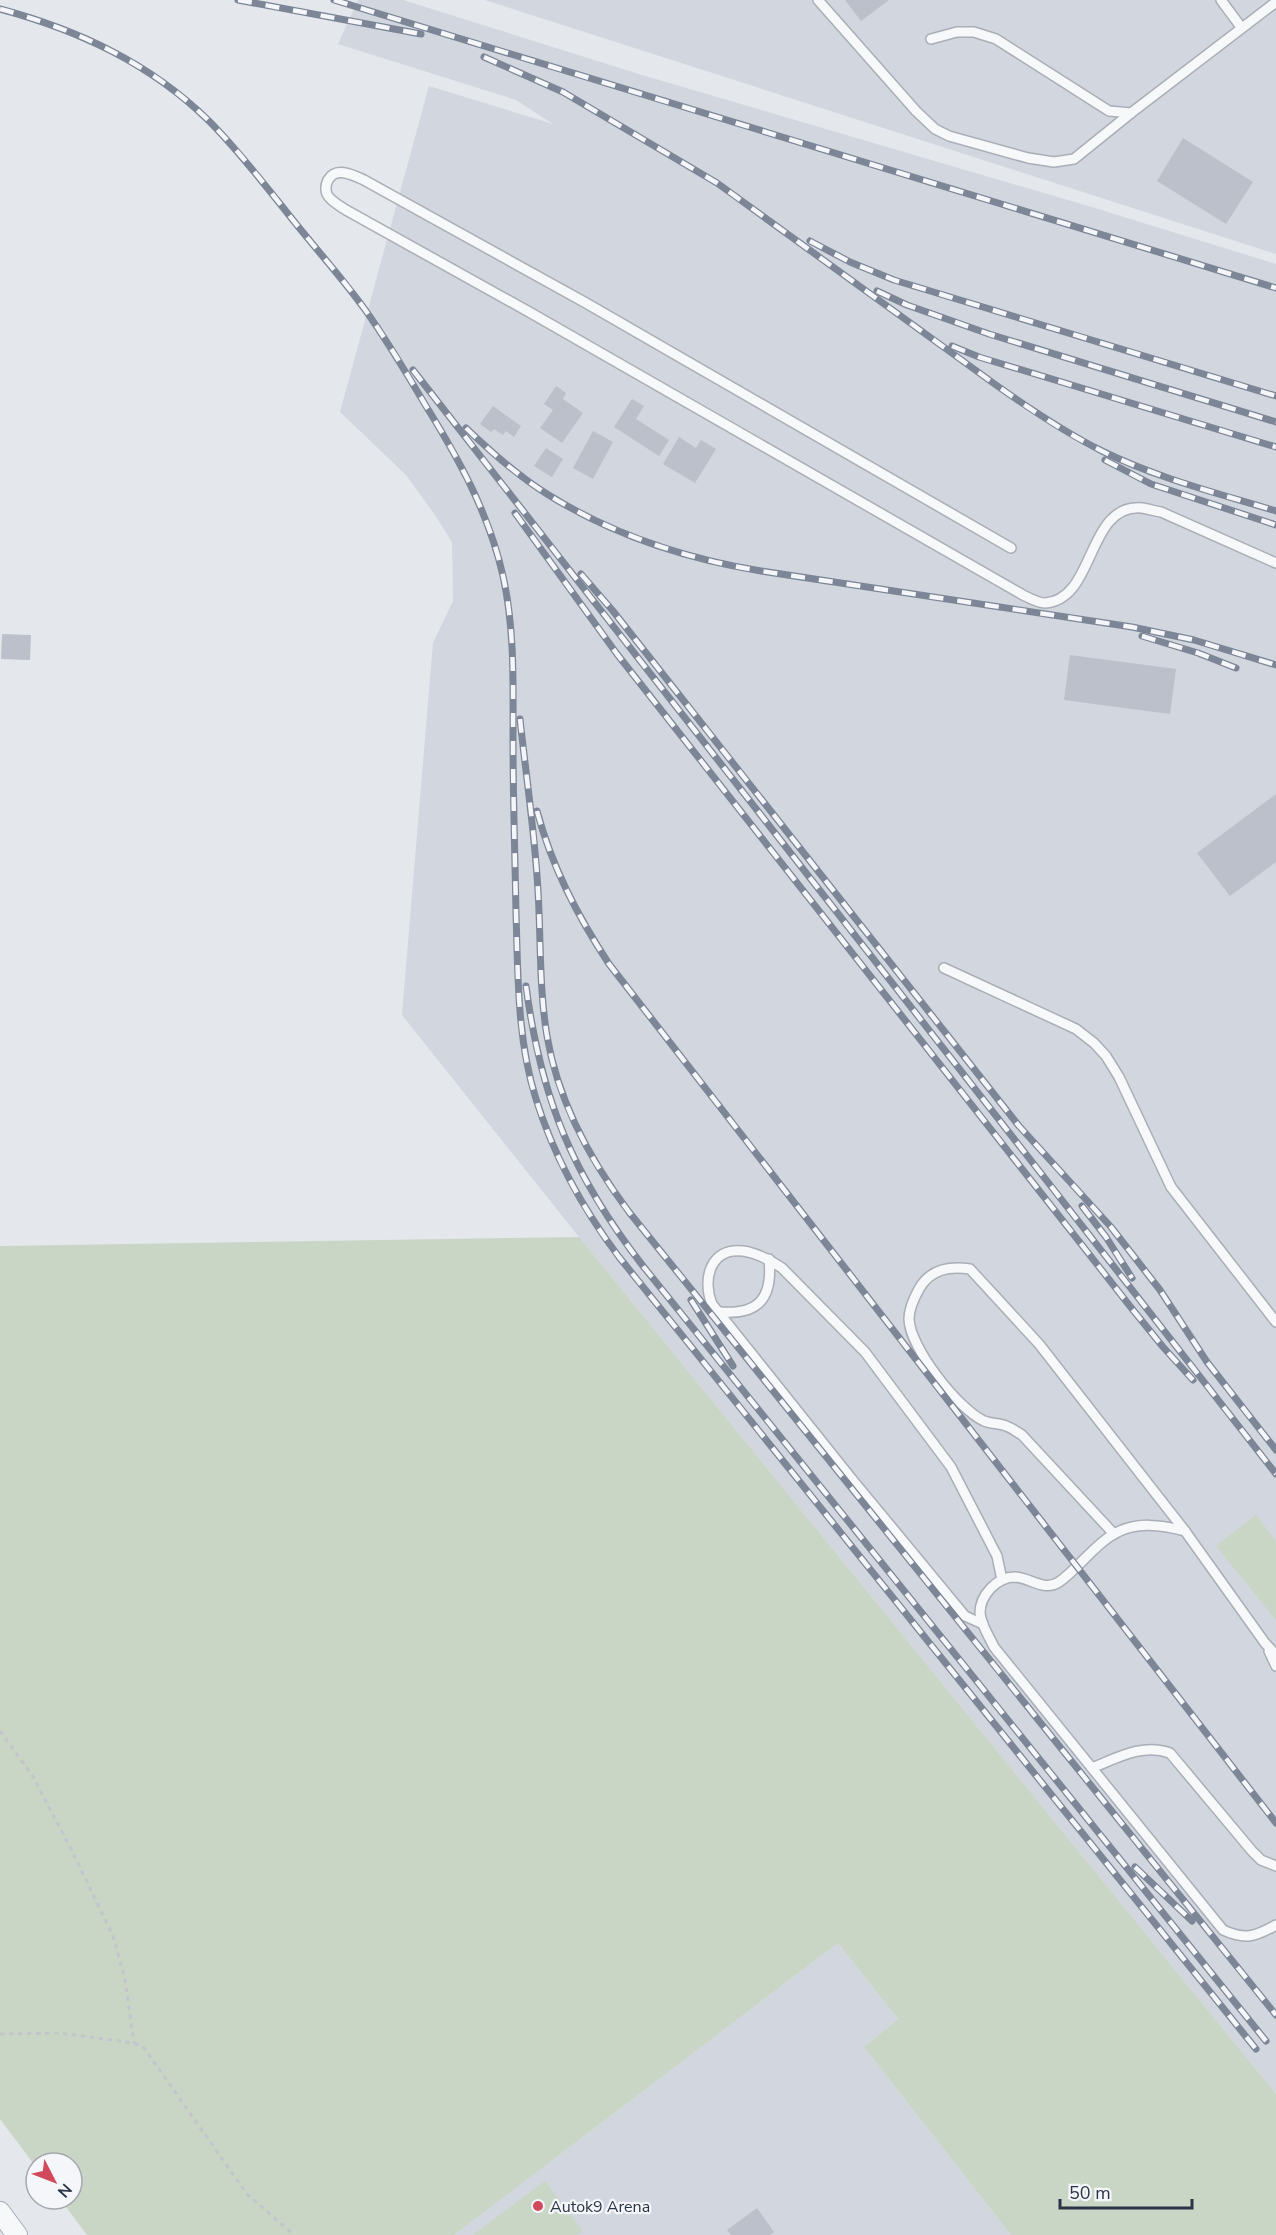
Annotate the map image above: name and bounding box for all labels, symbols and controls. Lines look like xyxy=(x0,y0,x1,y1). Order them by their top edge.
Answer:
north arrow xyxy=(24,2151,84,2211)
scale bar xyxy=(1060,2172,1192,2210)
text: N xyxy=(52,2179,77,2202)
text: 50 m xyxy=(1069,2181,1111,2205)
place label: Autok9 Arena xyxy=(550,2196,650,2218)
marker: Autok9 Arena xyxy=(531,2199,545,2213)

